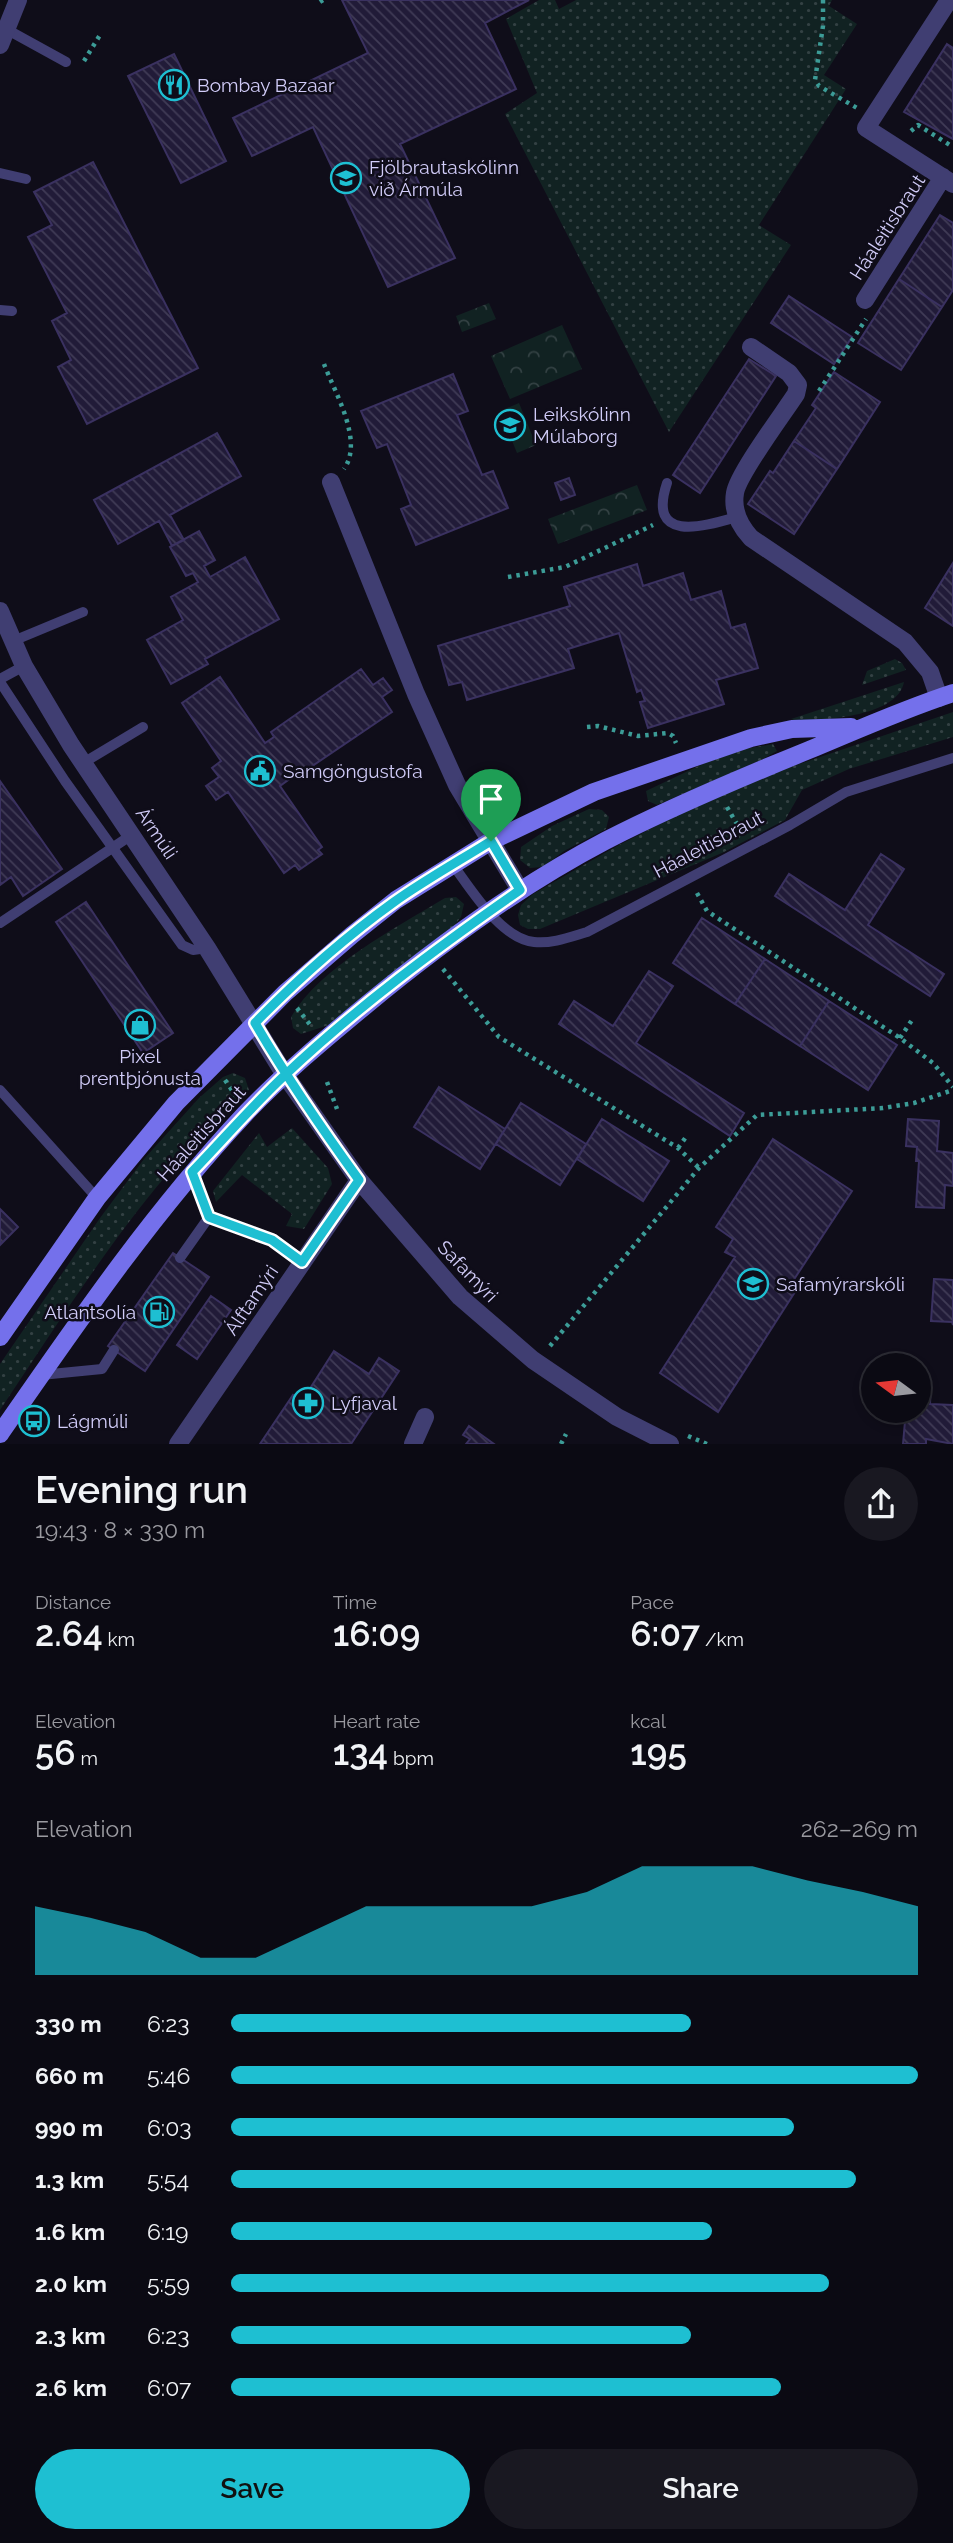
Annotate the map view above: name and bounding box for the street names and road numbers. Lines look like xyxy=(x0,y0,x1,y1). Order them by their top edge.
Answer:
street label: Háaleitisbraut xyxy=(845,170,930,284)
street label: Ármúli xyxy=(132,803,182,863)
street label: Háaleitisbraut xyxy=(649,806,767,882)
street label: Háaleitisbraut xyxy=(152,1080,250,1185)
street label: Safamýri xyxy=(433,1236,503,1306)
street label: Álftamýri xyxy=(220,1261,282,1339)

